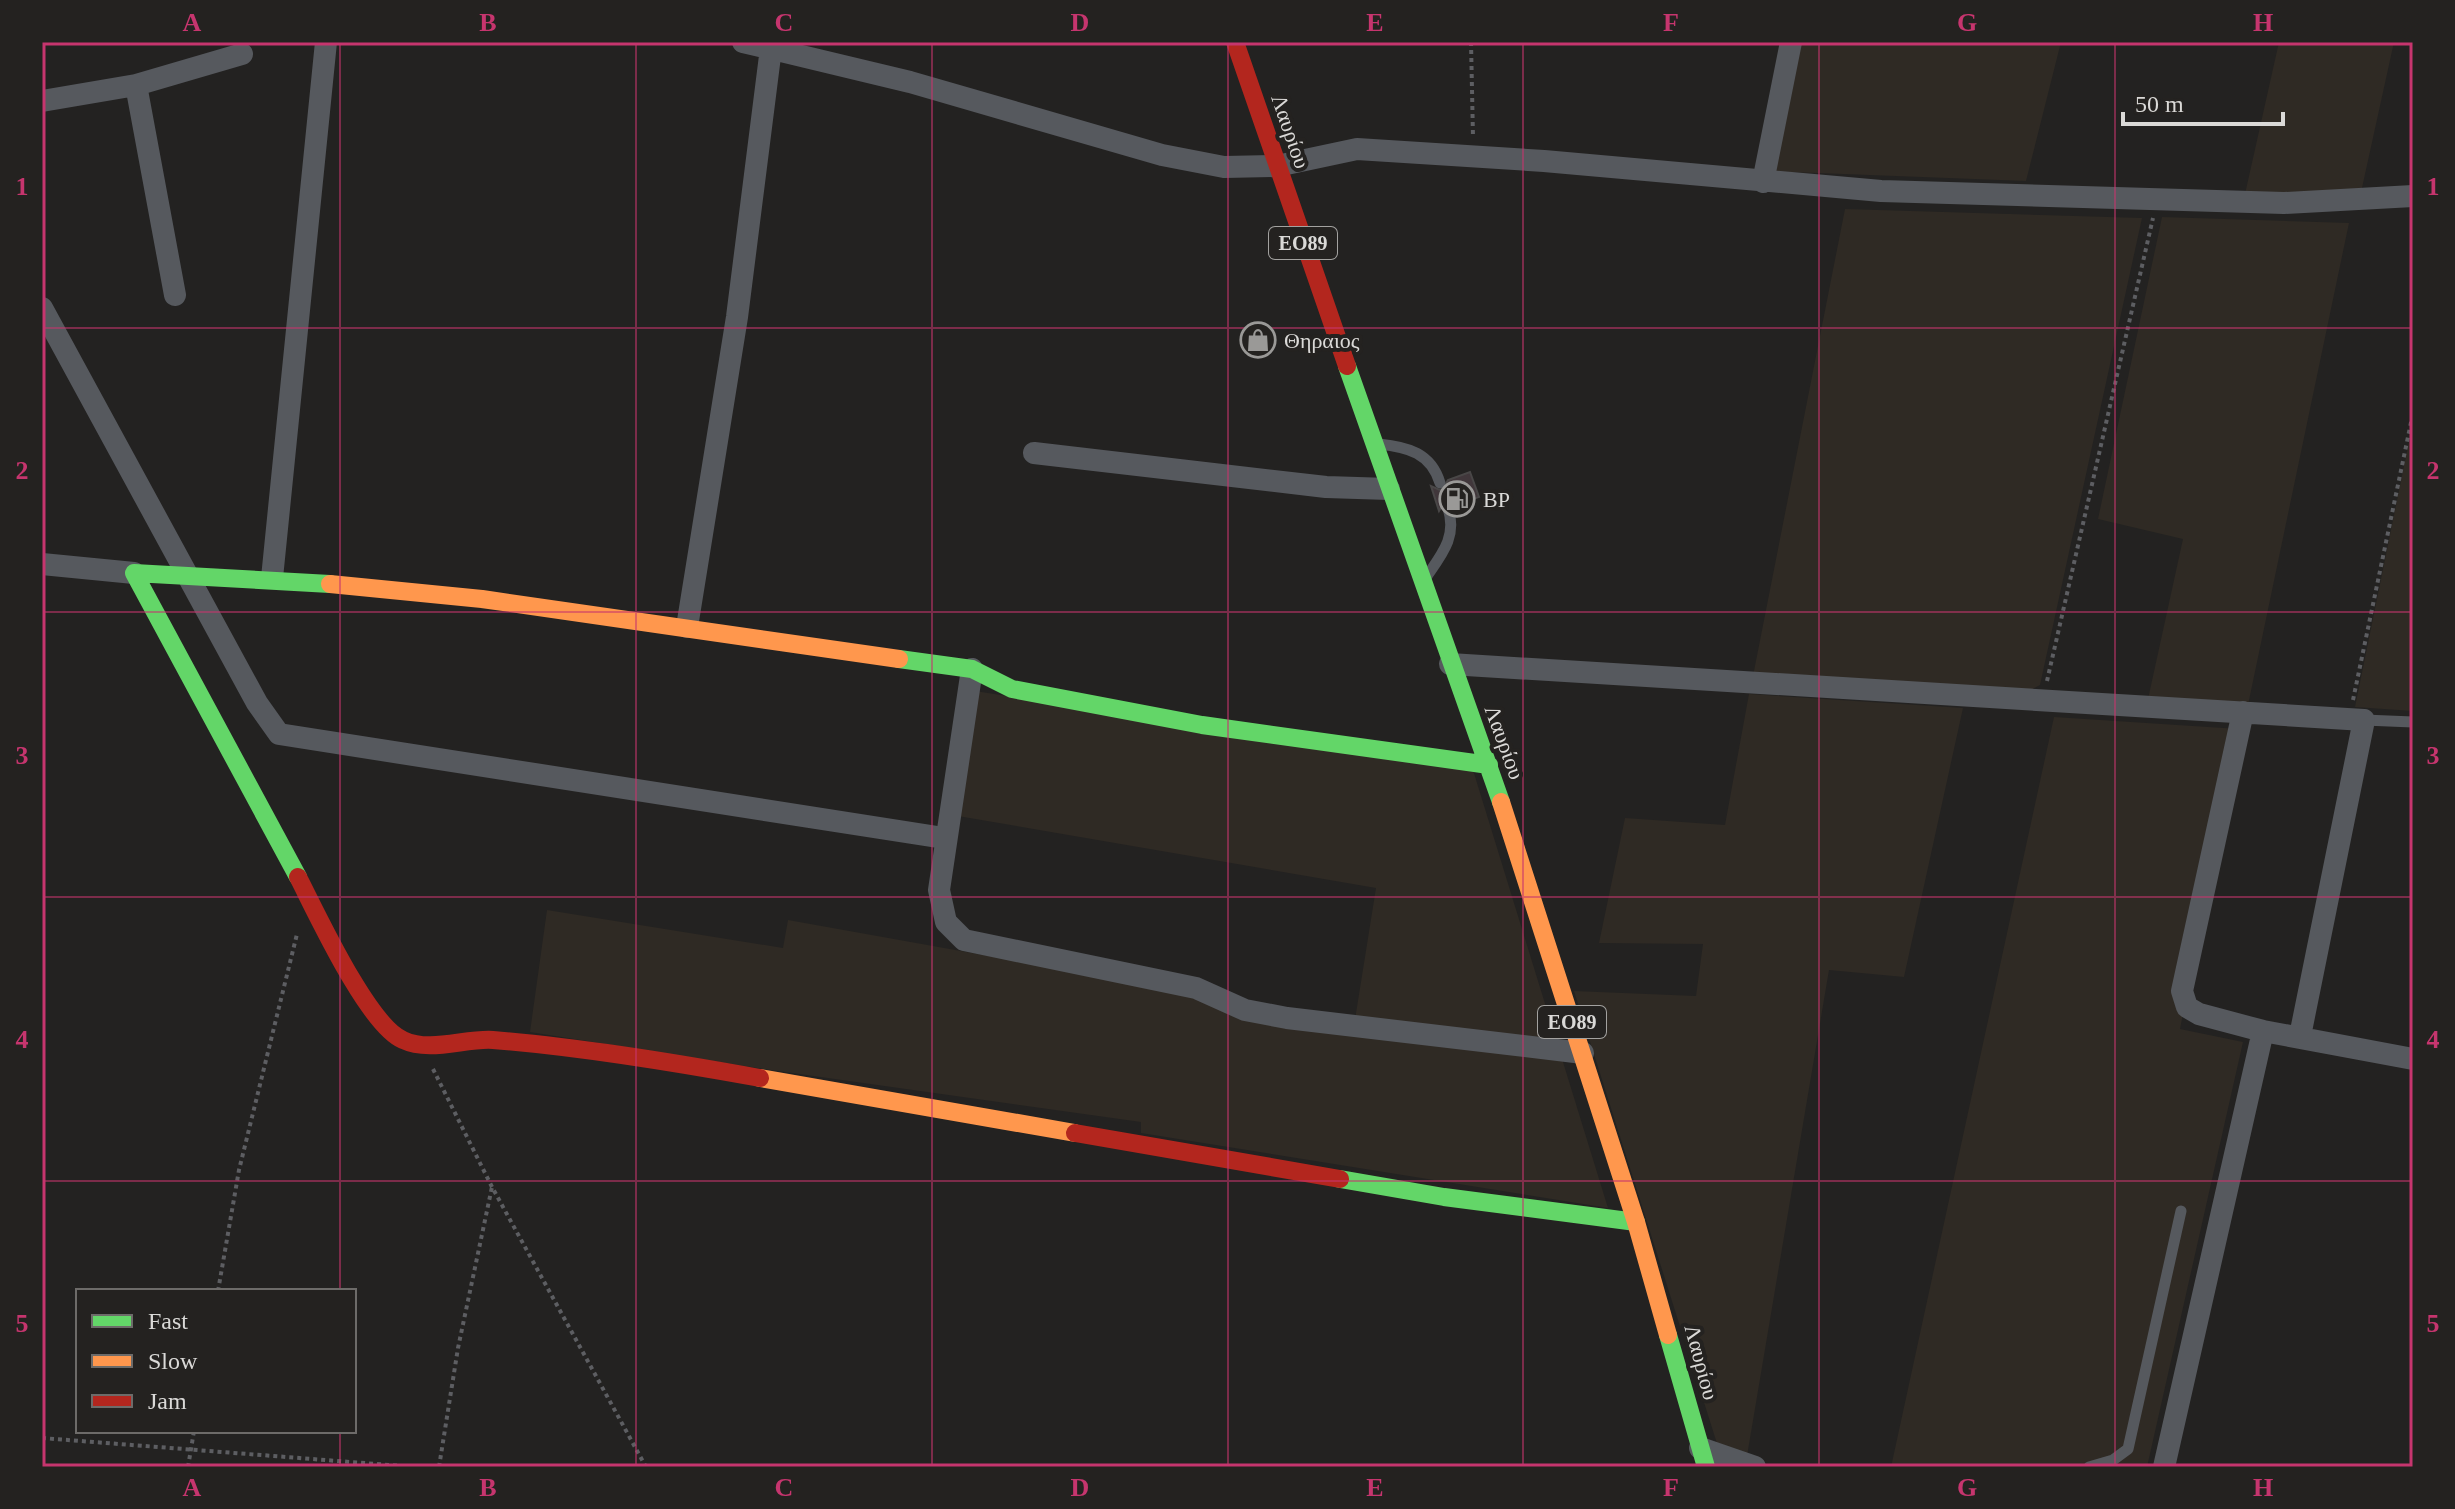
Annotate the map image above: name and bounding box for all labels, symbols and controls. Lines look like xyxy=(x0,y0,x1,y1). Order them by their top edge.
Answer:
text: A xyxy=(183,8,202,37)
text: B xyxy=(479,8,497,37)
text: C xyxy=(775,8,793,37)
text: D xyxy=(1071,8,1089,37)
text: E xyxy=(1366,8,1384,37)
text: F xyxy=(1663,8,1679,37)
text: G xyxy=(1957,8,1977,37)
text: H xyxy=(2253,8,2273,37)
scale bar xyxy=(2123,76,2283,126)
street label: Λαυρίου xyxy=(1266,91,1315,172)
text: 50 m xyxy=(2135,91,2184,117)
text: 1 xyxy=(16,172,29,201)
text: 1 xyxy=(2427,172,2440,201)
road number: ΕΟ89 xyxy=(1269,227,1337,259)
shop icon: Θηραιος xyxy=(1239,321,1277,359)
place label: Θηραιος xyxy=(1284,328,1360,353)
text: 2 xyxy=(16,456,29,485)
text: 2 xyxy=(2427,456,2440,485)
fuel station icon: BP xyxy=(1438,480,1476,518)
place label: BP xyxy=(1483,487,1510,512)
street label: Λαυρίου xyxy=(1480,702,1530,783)
text: 3 xyxy=(16,741,29,770)
text: 3 xyxy=(2427,741,2440,770)
road number: ΕΟ89 xyxy=(1538,1006,1606,1038)
text: 4 xyxy=(16,1025,29,1054)
text: 4 xyxy=(2427,1025,2440,1054)
legend xyxy=(76,1289,356,1433)
text: Fast xyxy=(148,1308,188,1334)
text: 5 xyxy=(16,1309,29,1338)
text: 5 xyxy=(2427,1309,2440,1338)
street label: Λαυρίου xyxy=(1679,1322,1724,1403)
text: Slow xyxy=(148,1348,198,1374)
text: Jam xyxy=(148,1388,187,1414)
text: A xyxy=(183,1473,202,1502)
text: B xyxy=(479,1473,497,1502)
text: C xyxy=(775,1473,793,1502)
text: D xyxy=(1071,1473,1089,1502)
text: E xyxy=(1366,1473,1384,1502)
text: F xyxy=(1663,1473,1679,1502)
text: G xyxy=(1957,1473,1977,1502)
text: H xyxy=(2253,1473,2273,1502)

